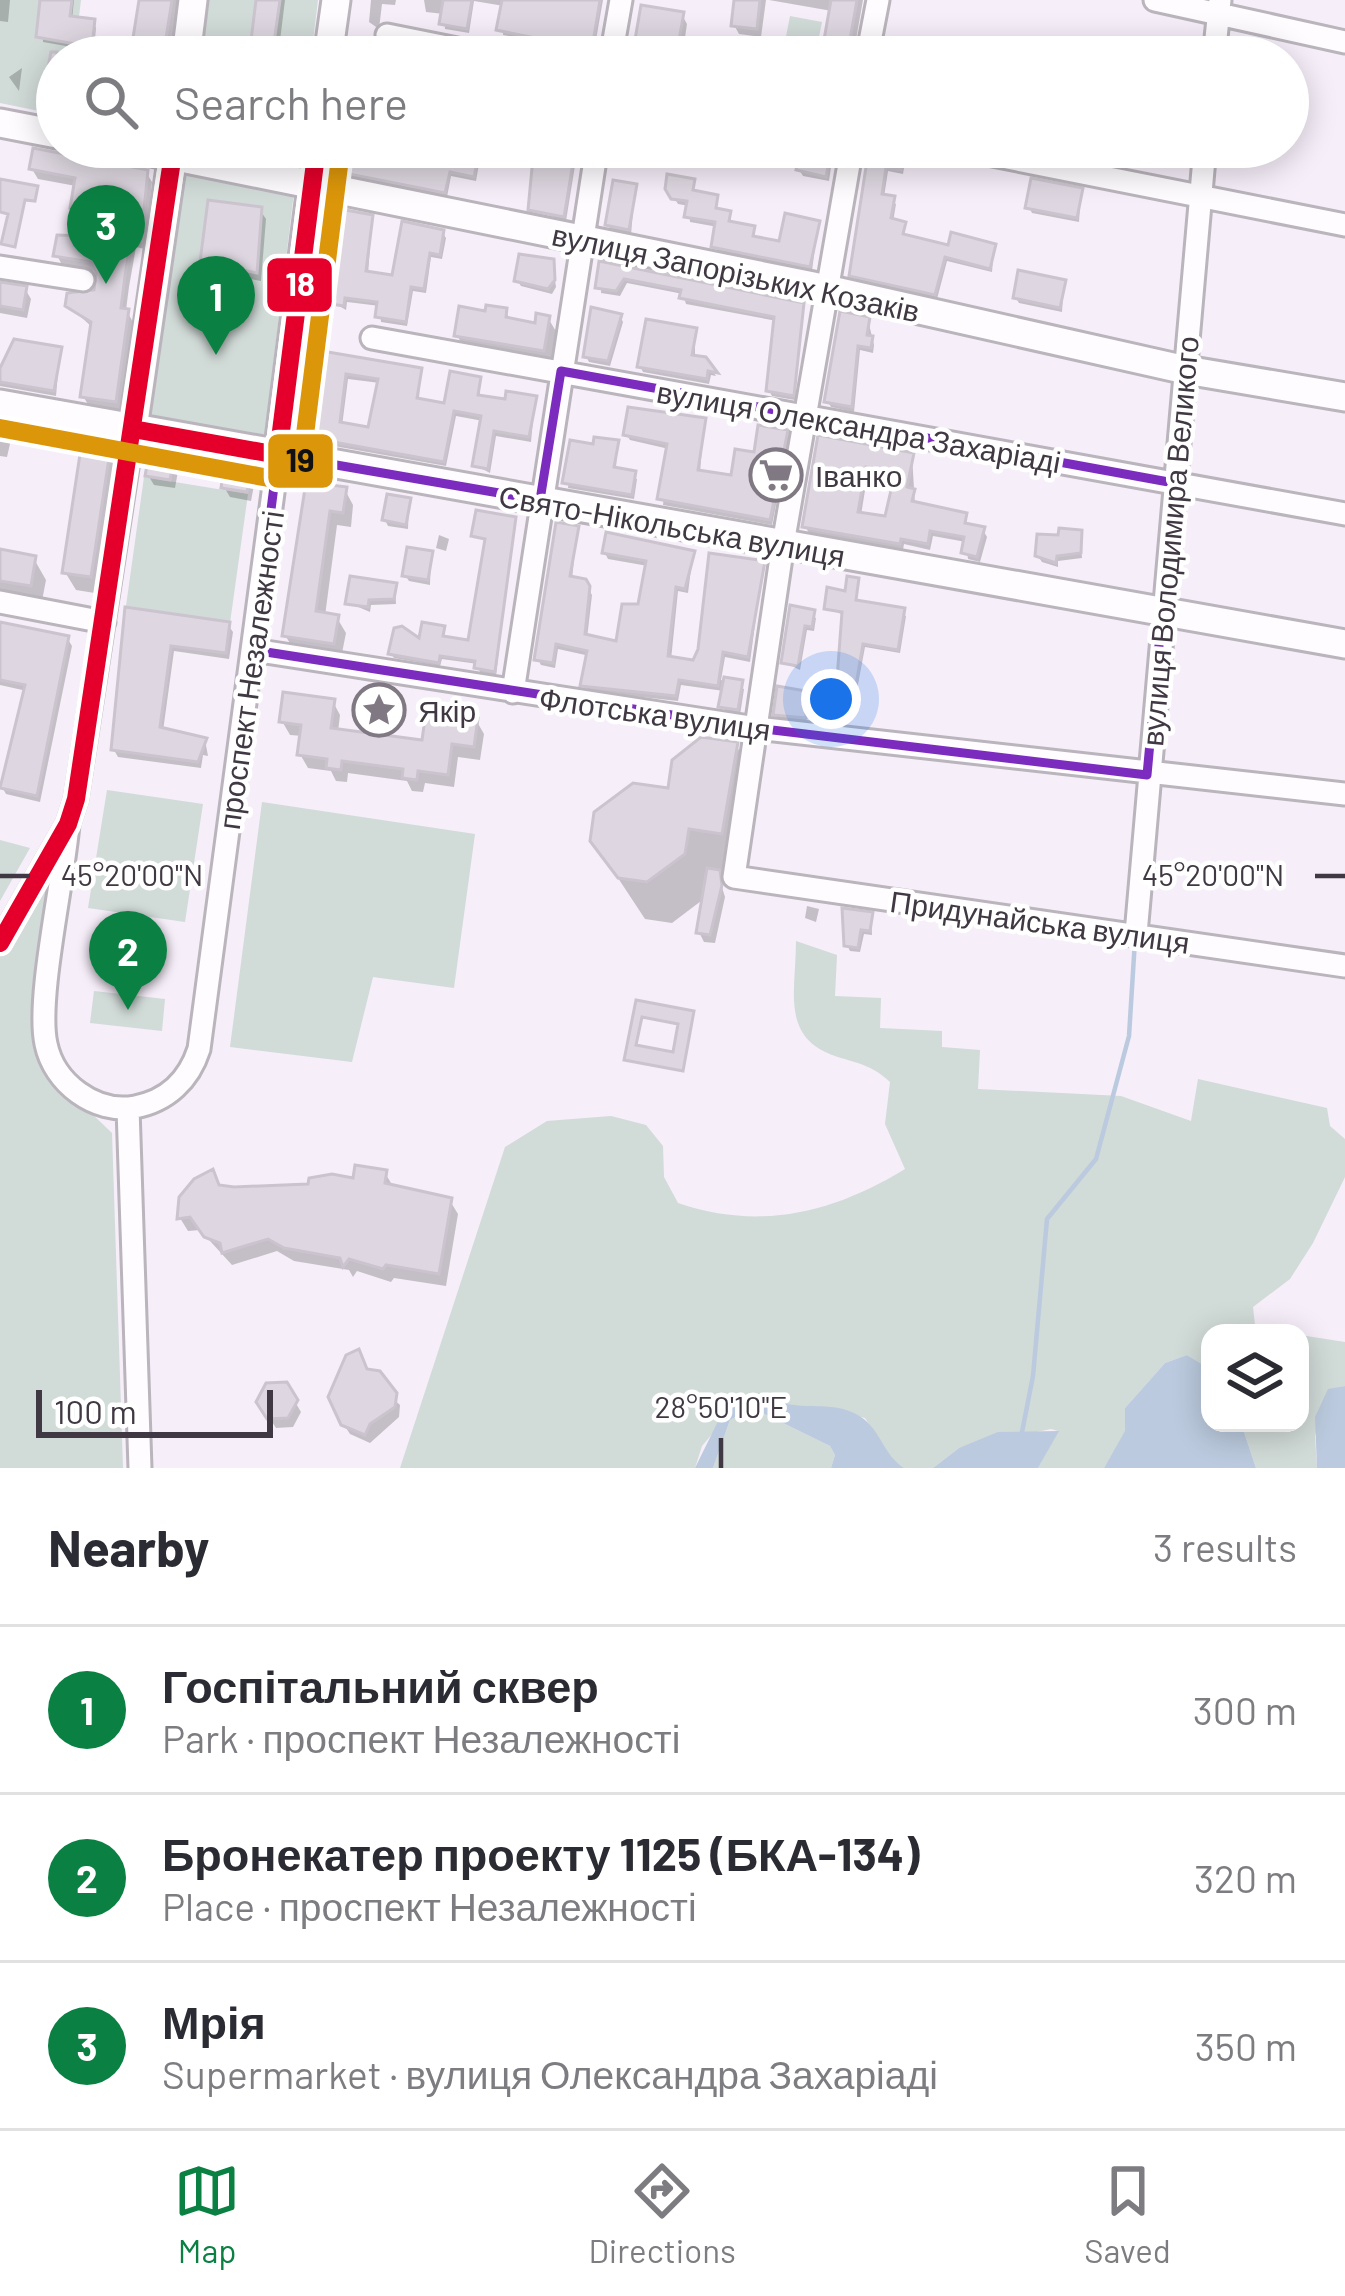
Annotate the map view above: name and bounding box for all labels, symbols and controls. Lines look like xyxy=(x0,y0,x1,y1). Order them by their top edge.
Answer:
search box xyxy=(36,36,1309,168)
icon: search xyxy=(78,69,144,135)
text: Search here xyxy=(174,75,408,129)
pin: 3 xyxy=(67,185,145,284)
street label: вулиця Запорізьких Козаків xyxy=(549,215,923,329)
pin: 1 xyxy=(177,256,255,355)
line badge: 18 xyxy=(265,256,334,314)
text: 18 xyxy=(285,263,315,303)
street label: вулиця Володимира Великого xyxy=(1133,335,1205,747)
street label: вулиця Олександра Захаріаді xyxy=(654,373,1064,479)
line badge: 19 xyxy=(266,432,335,490)
text: 19 xyxy=(285,439,315,479)
supermarket icon: Іванко xyxy=(748,447,804,503)
place label: Іванко xyxy=(815,457,902,493)
street label: Свято-Нікольська вулиця xyxy=(496,477,848,573)
street label: проспект Незалежності xyxy=(210,508,290,832)
your location xyxy=(801,669,861,729)
street label: Флотська вулиця xyxy=(537,679,773,747)
place icon: Якір xyxy=(351,682,407,738)
place label: Якір xyxy=(418,692,476,728)
text: 45°20'00"N xyxy=(61,856,203,892)
text: 45°20'00"N xyxy=(1142,856,1284,892)
street label: Придунайська вулиця xyxy=(888,882,1192,960)
pin: 2 xyxy=(89,911,167,1010)
map controls xyxy=(1201,1324,1309,1432)
button: layers xyxy=(1201,1324,1309,1432)
scale bar xyxy=(36,1384,273,1437)
text: 28°50'10"E xyxy=(655,1388,787,1424)
text: 100 m xyxy=(54,1391,137,1431)
text: Nearby xyxy=(48,1516,209,1577)
text: 3 results xyxy=(1153,1523,1297,1570)
text: Госпітальний сквер xyxy=(162,1658,599,1712)
text: 1 xyxy=(80,1686,94,1733)
text: 300 m xyxy=(1193,1686,1297,1733)
text: Park · проспект Незалежності xyxy=(162,1714,680,1761)
text: Бронекатер проекту 1125 (БКА-134) xyxy=(162,1826,920,1880)
text: 2 xyxy=(76,1854,98,1901)
text: 320 m xyxy=(1194,1854,1297,1901)
text: Place · проспект Незалежності xyxy=(162,1882,697,1929)
text: Мрія xyxy=(162,1994,266,2048)
text: 3 xyxy=(76,2022,98,2069)
text: 350 m xyxy=(1195,2022,1297,2069)
text: Supermarket · вулиця Олександра Захаріаді xyxy=(162,2050,938,2097)
tab: Map xyxy=(174,2158,240,2270)
tab: Directions xyxy=(588,2158,736,2270)
tab: Saved xyxy=(1084,2158,1171,2270)

